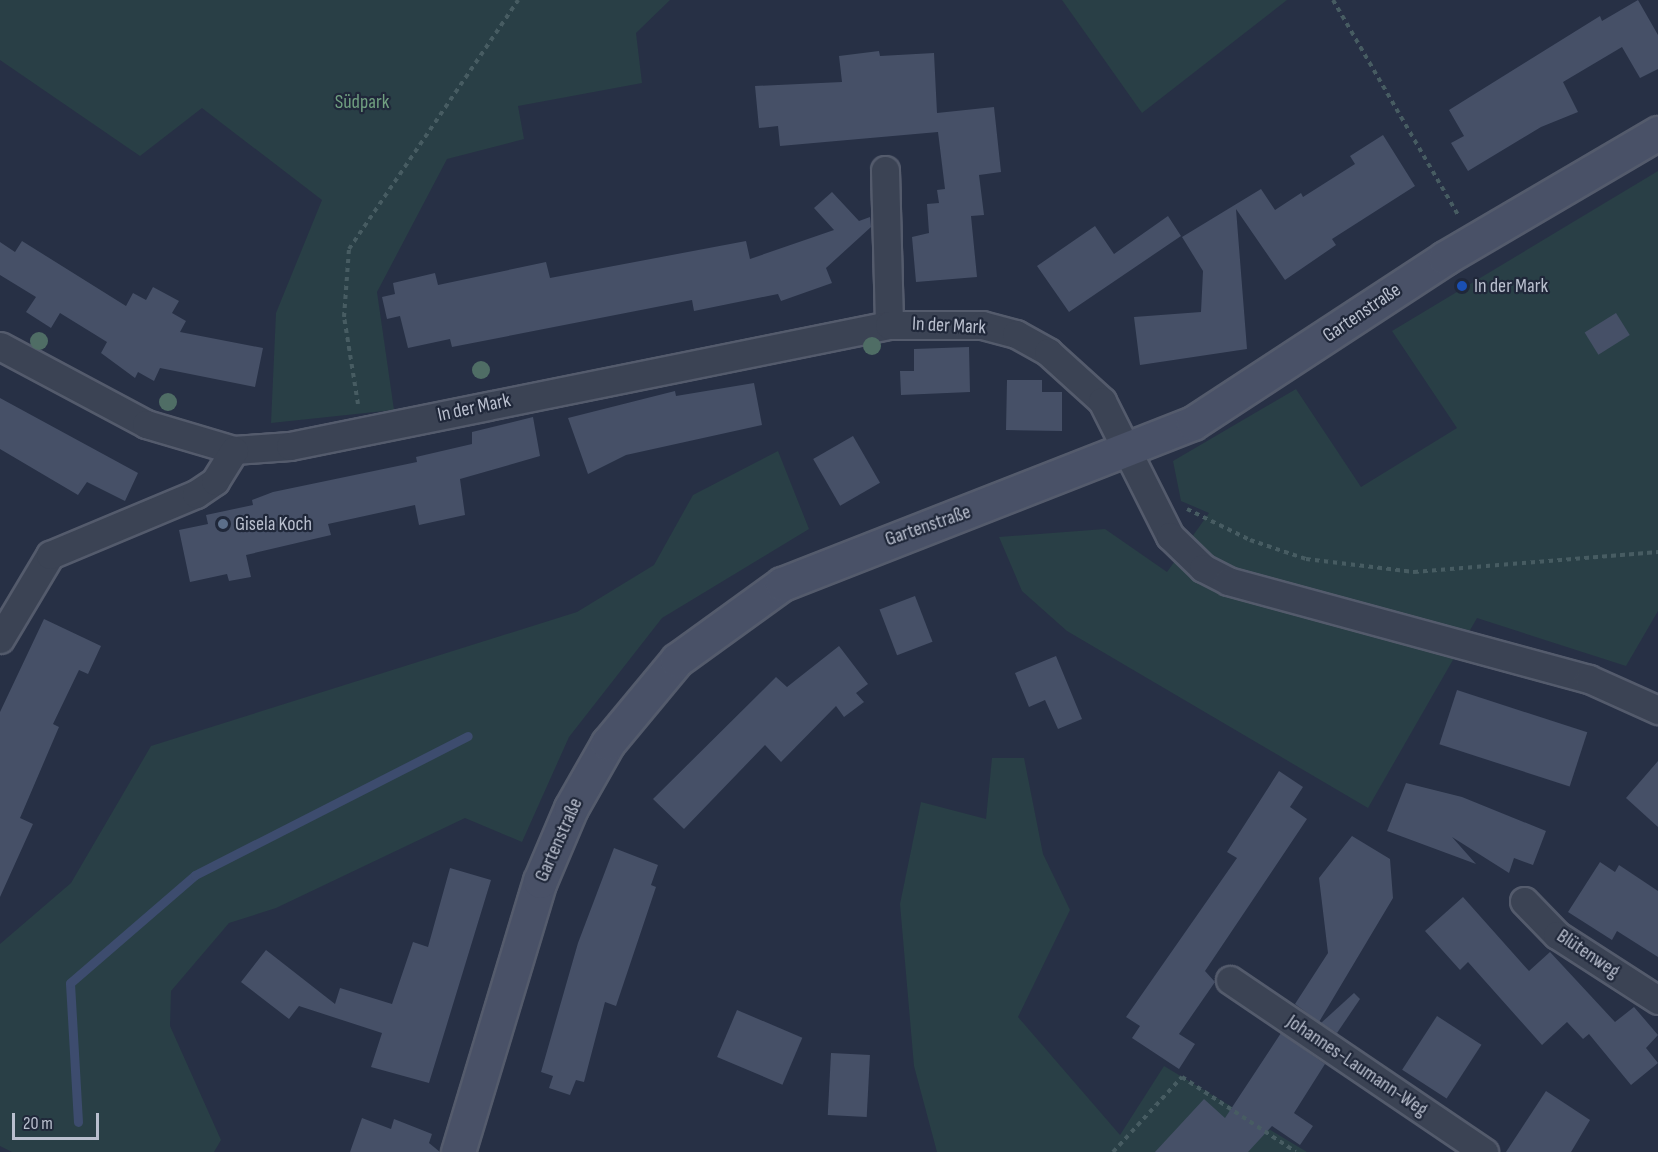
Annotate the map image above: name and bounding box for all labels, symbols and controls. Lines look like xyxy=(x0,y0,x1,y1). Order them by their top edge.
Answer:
park label: Südpark xyxy=(335,90,389,114)
place label: In der Mark xyxy=(1474,274,1548,298)
street label: Gartenstraße xyxy=(1318,278,1406,348)
marker: In der Mark xyxy=(1455,279,1469,293)
street label: In der Mark xyxy=(911,312,987,340)
street label: In der Mark xyxy=(435,389,513,427)
street label: Gartenstraße xyxy=(882,500,974,552)
place label: Gisela Koch xyxy=(235,512,312,536)
marker: Gisela Koch xyxy=(216,517,230,531)
street label: Gartenstraße xyxy=(530,794,588,886)
street label: Blütenweg xyxy=(1552,924,1624,984)
street label: Johannes-Laumann-Weg xyxy=(1282,1010,1432,1122)
scale bar xyxy=(15,1101,102,1139)
text: 20 m xyxy=(23,1113,53,1134)

